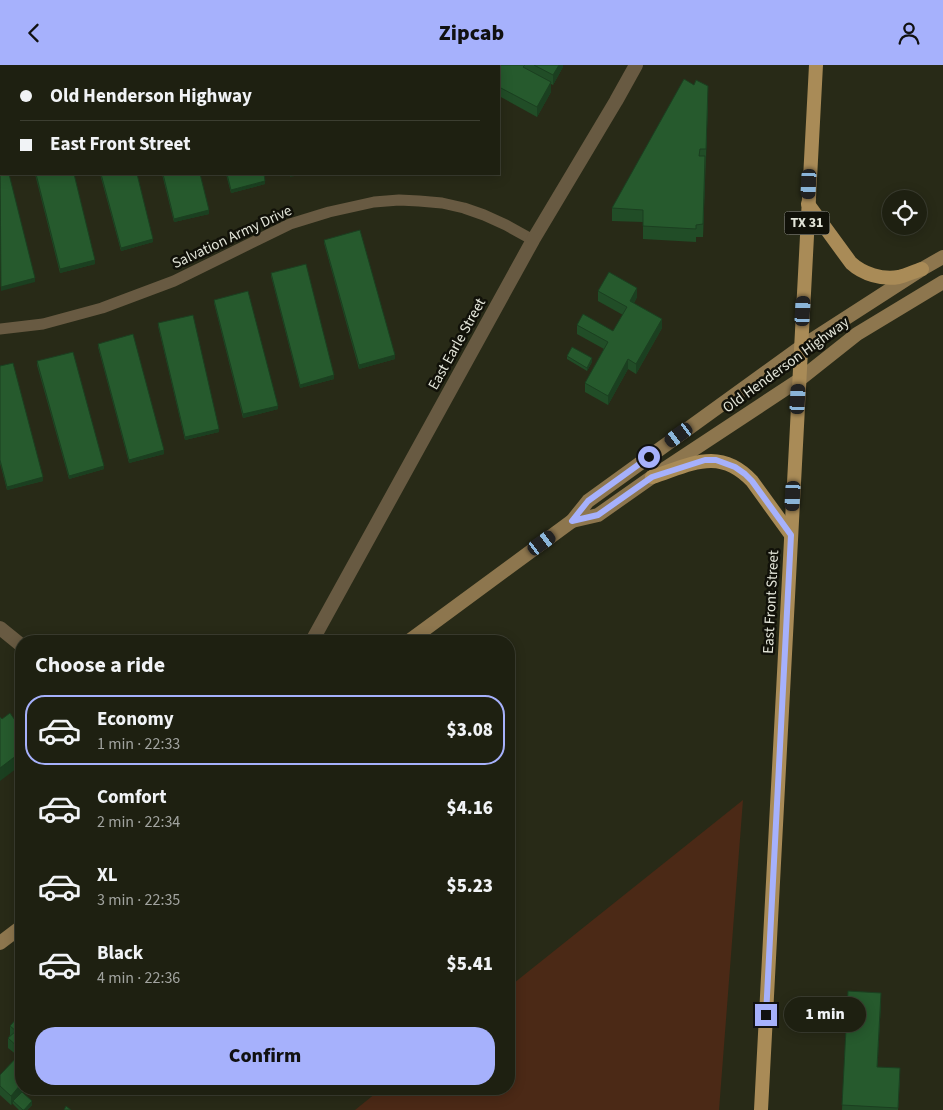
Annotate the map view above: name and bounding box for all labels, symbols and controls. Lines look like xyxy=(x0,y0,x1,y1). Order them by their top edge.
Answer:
text: Zipcab xyxy=(439,17,504,49)
icon: back xyxy=(20,19,48,47)
icon: person xyxy=(895,19,923,47)
text: Old Henderson Highway xyxy=(50,83,252,110)
text: East Front Street xyxy=(50,131,190,158)
car xyxy=(800,169,817,199)
map controls xyxy=(882,190,927,235)
button: locate xyxy=(882,190,927,235)
street label: Salvation Army Drive xyxy=(169,200,295,274)
road number: TX 31 xyxy=(784,211,830,235)
street label: East Earle Street xyxy=(423,294,491,394)
car xyxy=(794,296,811,326)
street label: Old Henderson Highway xyxy=(719,312,853,418)
car xyxy=(789,384,806,414)
car xyxy=(662,420,695,450)
route start xyxy=(638,446,660,468)
car xyxy=(784,481,801,511)
car xyxy=(525,528,558,558)
street label: East Front Street xyxy=(758,550,784,654)
text: Choose a ride xyxy=(35,649,165,681)
text: Economy xyxy=(97,706,174,733)
icon: car xyxy=(37,708,82,753)
text: $3.08 xyxy=(447,717,493,744)
text: 1 min · 22:33 xyxy=(97,733,180,755)
text: Comfort xyxy=(97,784,167,811)
icon: car xyxy=(37,786,82,831)
text: $4.16 xyxy=(447,795,493,822)
text: 2 min · 22:34 xyxy=(97,811,180,833)
text: XL xyxy=(97,862,118,889)
icon: car xyxy=(37,864,82,909)
text: $5.23 xyxy=(447,873,493,900)
text: 3 min · 22:35 xyxy=(97,889,180,911)
text: Black xyxy=(97,940,143,967)
icon: car xyxy=(37,942,82,987)
text: $5.41 xyxy=(447,951,493,978)
text: 4 min · 22:36 xyxy=(97,967,180,989)
callout: 1 min xyxy=(784,997,866,1033)
text: 1 min xyxy=(805,1003,845,1025)
route end xyxy=(755,1004,777,1026)
button: Confirm xyxy=(35,1027,495,1085)

